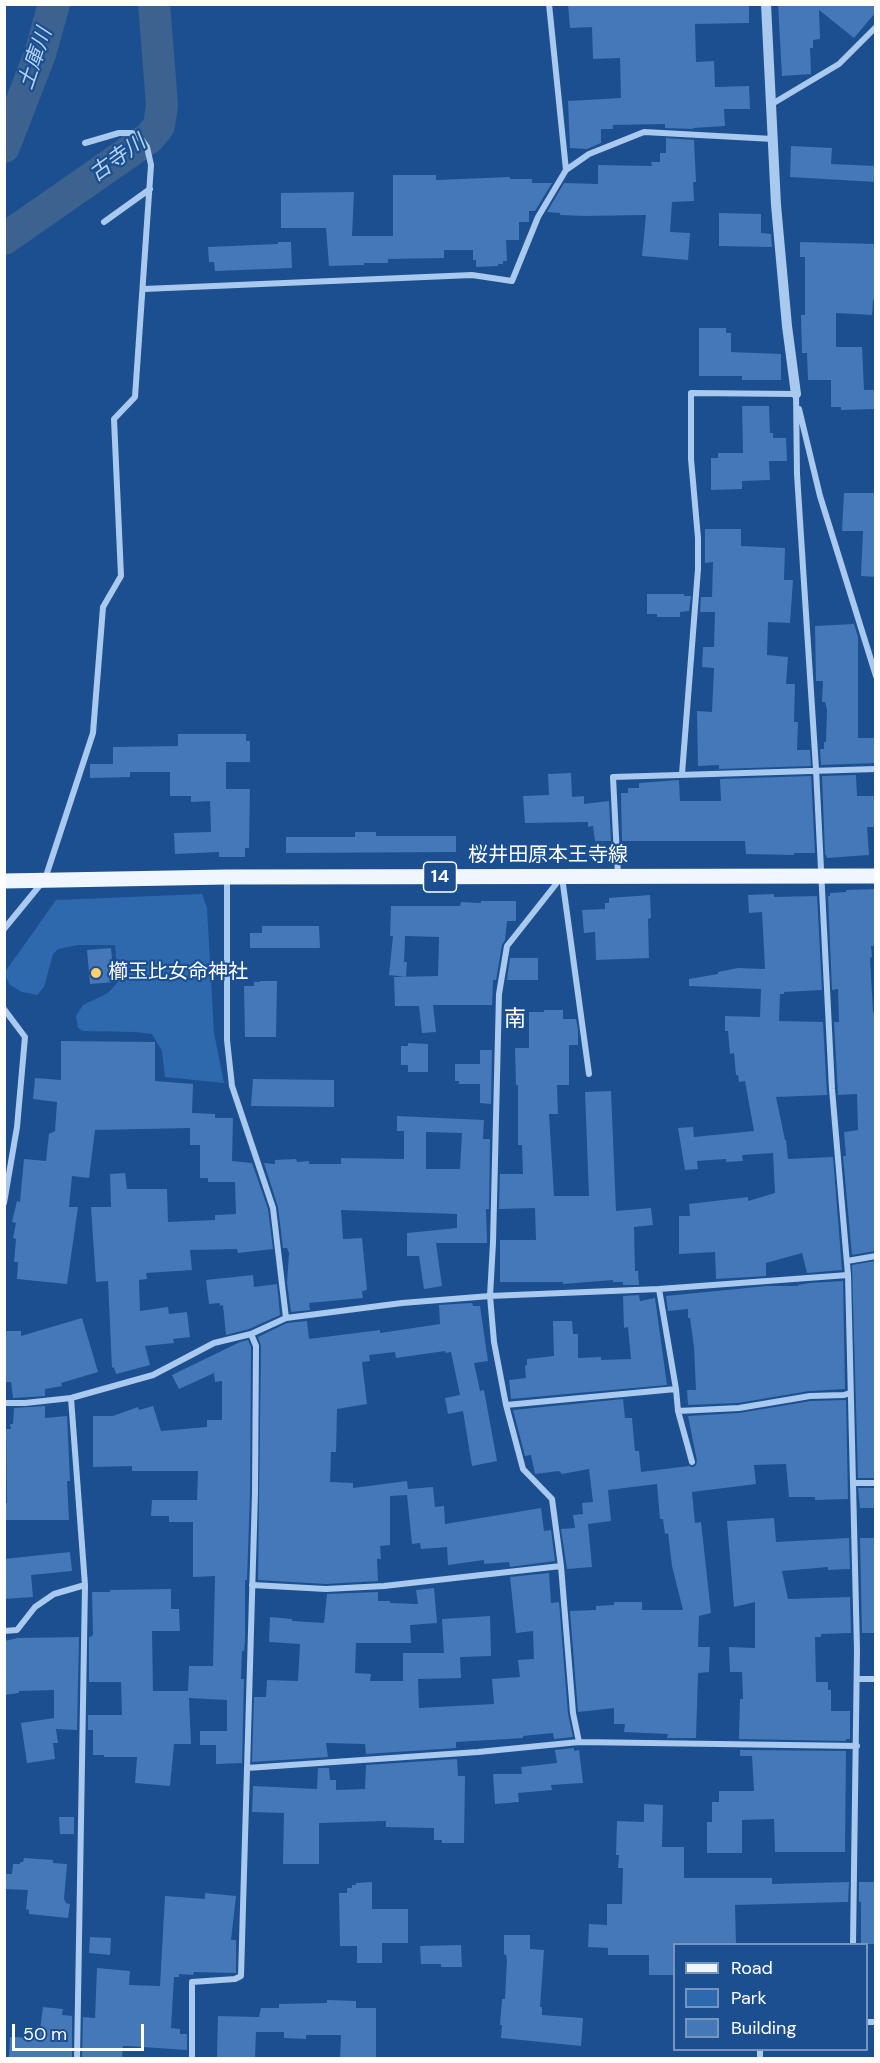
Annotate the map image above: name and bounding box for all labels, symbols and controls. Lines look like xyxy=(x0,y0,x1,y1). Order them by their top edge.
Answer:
water label: 土庫川 xyxy=(14,25,58,93)
water label: 古寺川 xyxy=(85,130,151,188)
street label: 桜井田原本王寺線 xyxy=(468,844,628,868)
road number: 14 xyxy=(424,862,456,892)
place label: 櫛玉比女命神社 xyxy=(108,961,248,985)
marker: 櫛玉比女命神社 xyxy=(89,966,103,980)
district label: 南 xyxy=(504,1007,526,1033)
legend xyxy=(673,1943,868,2051)
text: Road xyxy=(731,1956,773,1980)
text: Park xyxy=(731,1986,767,2010)
scale bar xyxy=(15,2012,147,2050)
text: Building xyxy=(731,2016,796,2040)
text: 50 m xyxy=(23,2022,67,2046)

